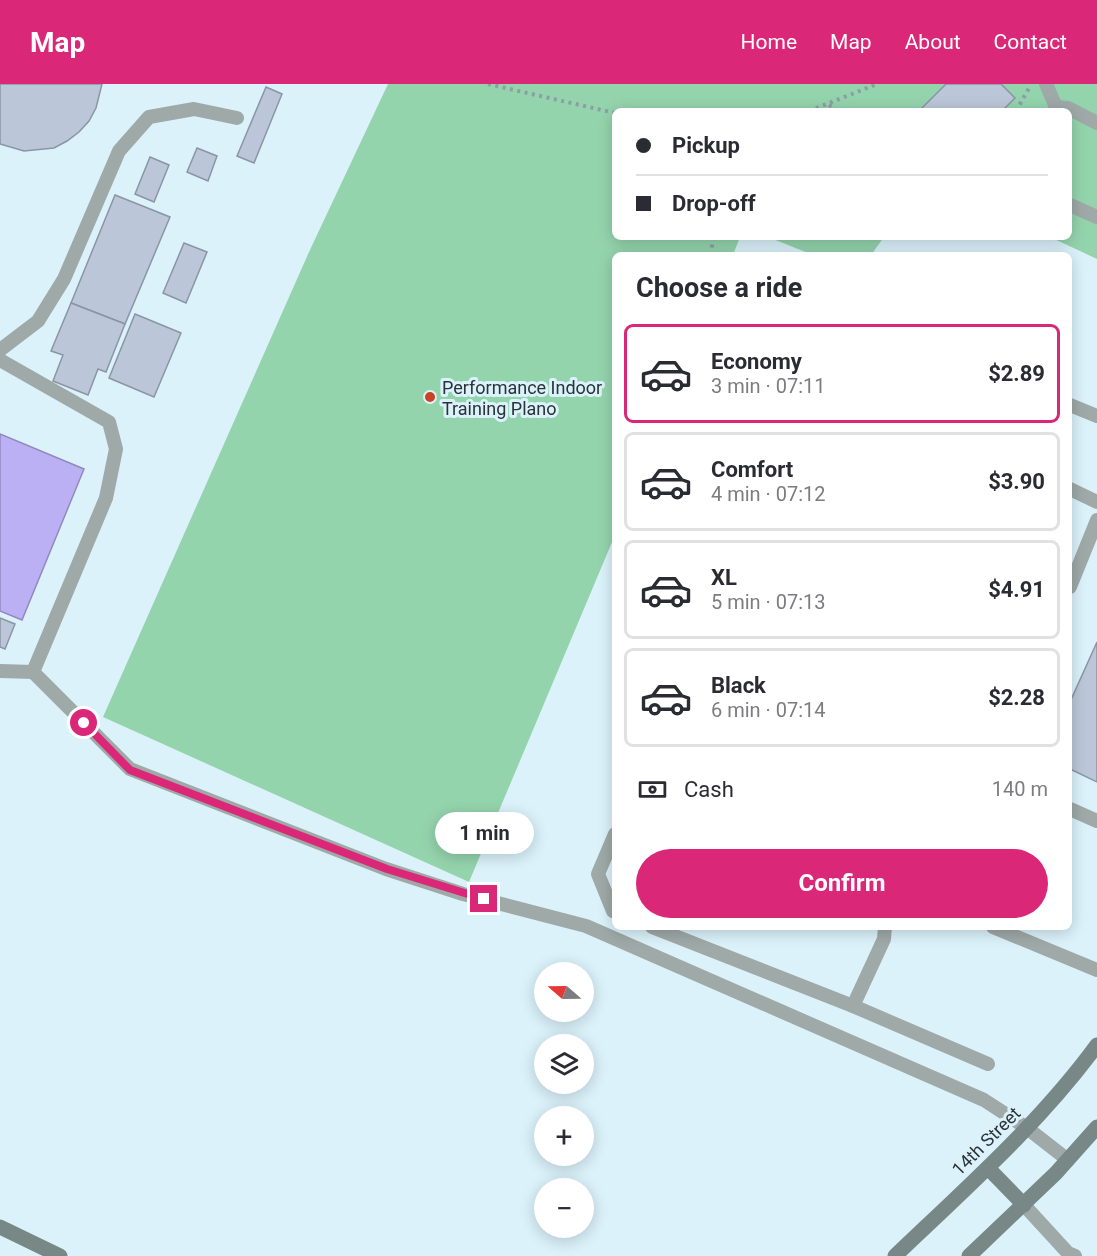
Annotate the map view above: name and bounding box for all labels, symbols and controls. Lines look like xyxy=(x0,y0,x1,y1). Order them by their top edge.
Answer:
text: Map xyxy=(30,26,85,59)
text: Home xyxy=(741,30,797,54)
text: Map xyxy=(830,30,872,54)
text: About xyxy=(905,30,961,54)
text: Contact xyxy=(994,30,1067,54)
text: Pickup xyxy=(672,133,740,158)
text: Drop-off xyxy=(672,191,756,216)
text: Choose a ride xyxy=(636,272,802,304)
icon: car xyxy=(639,347,693,401)
text: Economy xyxy=(711,349,802,374)
text: $2.89 xyxy=(988,361,1045,386)
text: 3 min · 07:11 xyxy=(711,374,826,398)
place label: Performance Indoor Training Plano xyxy=(442,377,602,419)
marker: Performance Indoor Training Plano xyxy=(423,390,437,404)
icon: car xyxy=(639,455,693,509)
text: Comfort xyxy=(711,457,793,482)
text: $3.90 xyxy=(988,469,1045,494)
text: 4 min · 07:12 xyxy=(711,482,826,506)
icon: car xyxy=(639,563,693,617)
text: XL xyxy=(711,565,737,590)
text: $4.91 xyxy=(988,577,1045,602)
text: 5 min · 07:13 xyxy=(711,590,826,614)
icon: car xyxy=(639,671,693,725)
text: Black xyxy=(711,673,766,698)
text: $2.28 xyxy=(988,685,1045,710)
text: 6 min · 07:14 xyxy=(711,698,826,722)
route start xyxy=(70,709,97,736)
icon: cash xyxy=(636,773,669,806)
text: Cash xyxy=(684,777,734,802)
text: 140 m xyxy=(992,777,1048,801)
callout: 1 min xyxy=(434,812,534,854)
text: 1 min xyxy=(459,821,510,845)
button: Confirm xyxy=(636,849,1048,918)
route end xyxy=(470,885,497,912)
north arrow xyxy=(534,962,594,1022)
map controls xyxy=(534,962,594,1238)
button: layers xyxy=(534,1034,594,1094)
street label: 14th Street xyxy=(947,1102,1025,1180)
button: + xyxy=(534,1106,594,1166)
button: − xyxy=(534,1178,594,1238)

